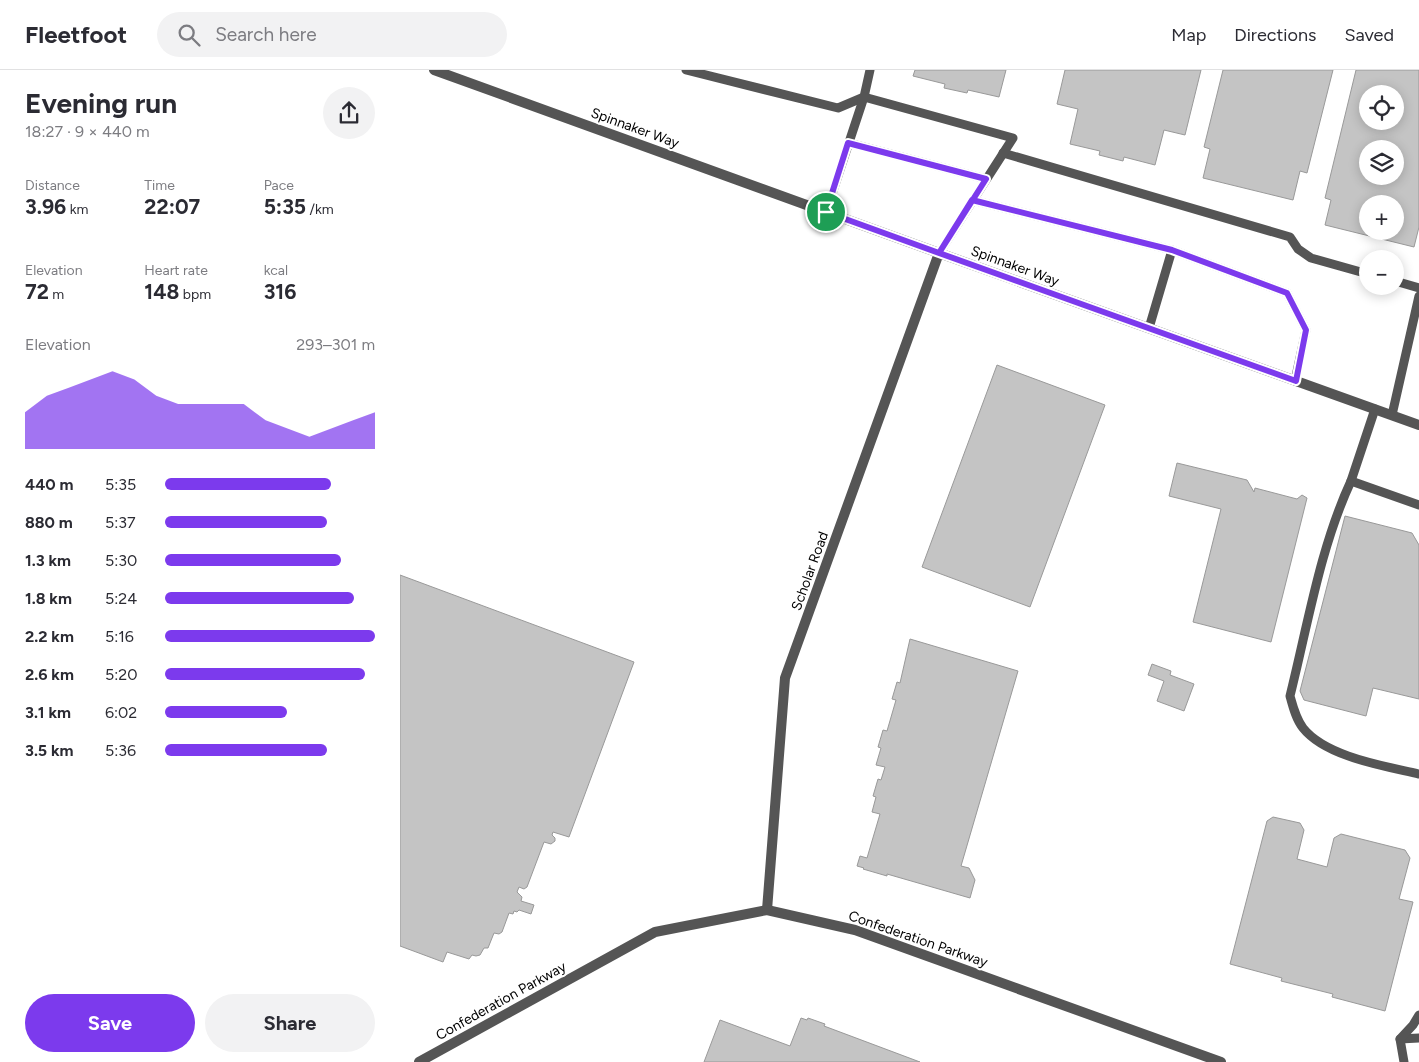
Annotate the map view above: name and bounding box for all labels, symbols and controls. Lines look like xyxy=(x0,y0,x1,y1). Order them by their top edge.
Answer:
search box xyxy=(157,12,507,57)
text: Fleetfoot xyxy=(25,20,127,49)
icon: search xyxy=(175,21,203,49)
text: Search here xyxy=(215,23,317,46)
text: Map xyxy=(1171,24,1206,46)
text: Directions xyxy=(1234,24,1316,46)
text: Saved xyxy=(1344,24,1394,46)
map controls xyxy=(1359,85,1404,295)
button: locate xyxy=(1359,85,1404,130)
text: Evening run xyxy=(25,86,177,120)
button: share xyxy=(323,87,375,139)
street label: Spinnaker Way xyxy=(589,104,682,152)
text: 18:27 · 9 × 440 m xyxy=(25,122,150,141)
button: layers xyxy=(1359,140,1404,185)
text: Distance xyxy=(25,177,80,194)
text: Time xyxy=(144,177,175,194)
text: Pace xyxy=(264,177,294,194)
pin xyxy=(805,191,847,233)
text: 3.96 xyxy=(25,194,66,219)
text: 22:07 xyxy=(144,194,200,219)
text: 5:35 xyxy=(264,194,306,219)
button: + xyxy=(1359,195,1404,240)
icon: arrive xyxy=(812,198,840,226)
text: km xyxy=(66,201,88,218)
text: /km xyxy=(306,201,334,218)
street label: Spinnaker Way xyxy=(969,242,1062,290)
button: − xyxy=(1359,250,1404,295)
text: Elevation xyxy=(25,262,83,279)
text: Heart rate xyxy=(144,262,208,279)
text: kcal xyxy=(264,262,288,279)
text: 72 xyxy=(25,279,49,304)
text: 148 xyxy=(144,279,179,304)
text: 316 xyxy=(264,279,296,304)
text: m xyxy=(49,286,64,303)
text: bpm xyxy=(179,286,211,303)
text: Elevation xyxy=(25,335,91,354)
text: 293–301 m xyxy=(296,335,375,354)
text: 440 m xyxy=(25,475,73,494)
text: 5:35 xyxy=(105,475,136,494)
text: 880 m xyxy=(25,513,73,532)
text: 5:37 xyxy=(105,513,136,532)
street label: Scholar Road xyxy=(788,529,832,613)
text: 1.3 km xyxy=(25,551,71,570)
text: 5:30 xyxy=(105,551,137,570)
text: 1.8 km xyxy=(25,589,72,608)
text: 5:24 xyxy=(105,589,137,608)
text: 2.2 km xyxy=(25,627,74,646)
text: 5:16 xyxy=(105,627,134,646)
text: 2.6 km xyxy=(25,665,74,684)
text: 5:20 xyxy=(105,665,137,684)
text: 3.1 km xyxy=(25,703,71,722)
text: 6:02 xyxy=(105,703,137,722)
text: 3.5 km xyxy=(25,741,74,760)
text: 5:36 xyxy=(105,741,136,760)
street label: Confederation Parkway xyxy=(846,907,991,971)
street label: Confederation Parkway xyxy=(433,958,570,1044)
button: Save xyxy=(25,994,195,1052)
button: Share xyxy=(205,994,375,1052)

